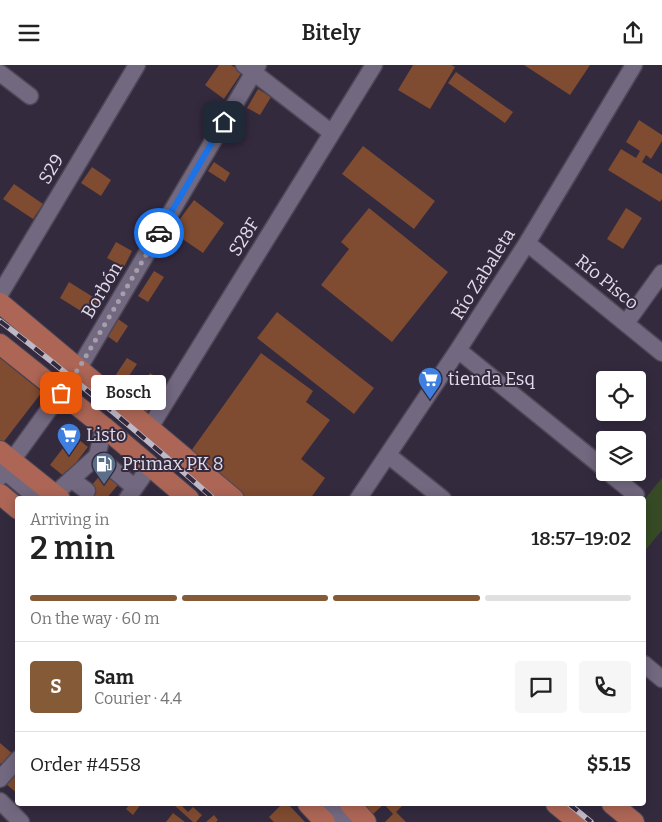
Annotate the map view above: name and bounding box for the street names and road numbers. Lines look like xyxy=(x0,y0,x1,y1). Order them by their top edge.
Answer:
street label: S29 xyxy=(34,150,68,188)
street label: S28F xyxy=(224,214,264,260)
street label: Río Zabaleta xyxy=(446,224,520,324)
street label: Río Pisco xyxy=(571,250,643,314)
street label: Borbón xyxy=(77,257,128,322)

